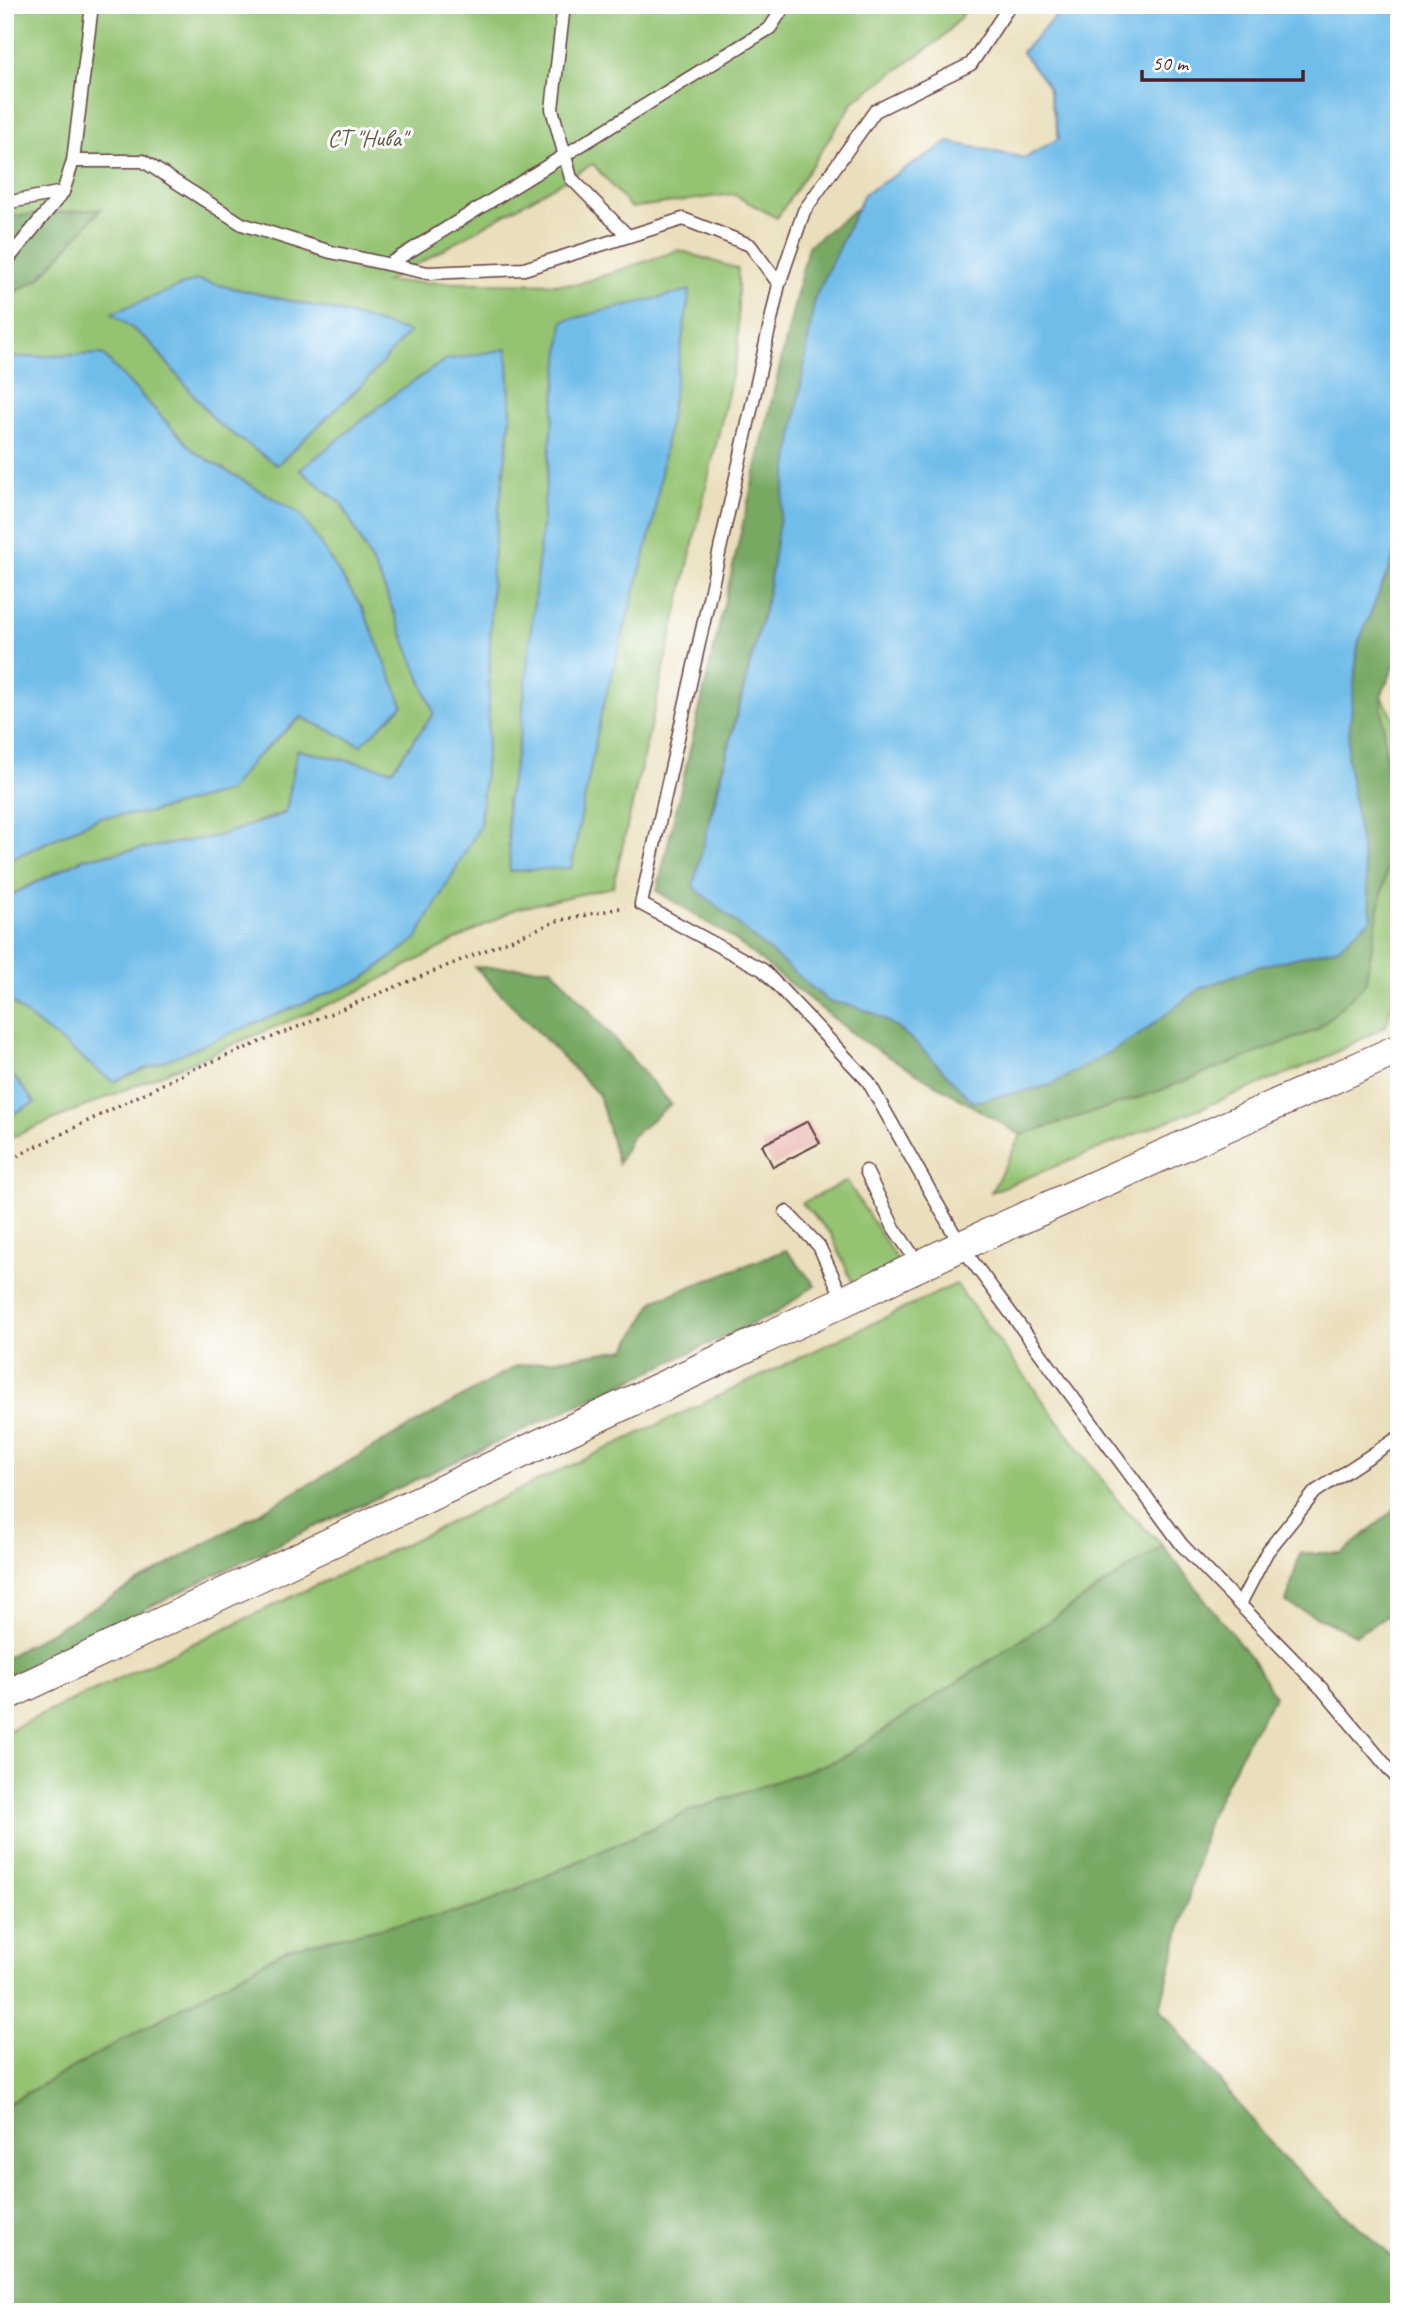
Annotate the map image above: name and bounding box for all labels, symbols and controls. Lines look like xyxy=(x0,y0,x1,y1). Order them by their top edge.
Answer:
scale bar xyxy=(1142,38,1302,82)
text: 50 m xyxy=(1152,50,1190,76)
park label: СТ "Нива" xyxy=(327,123,412,153)

